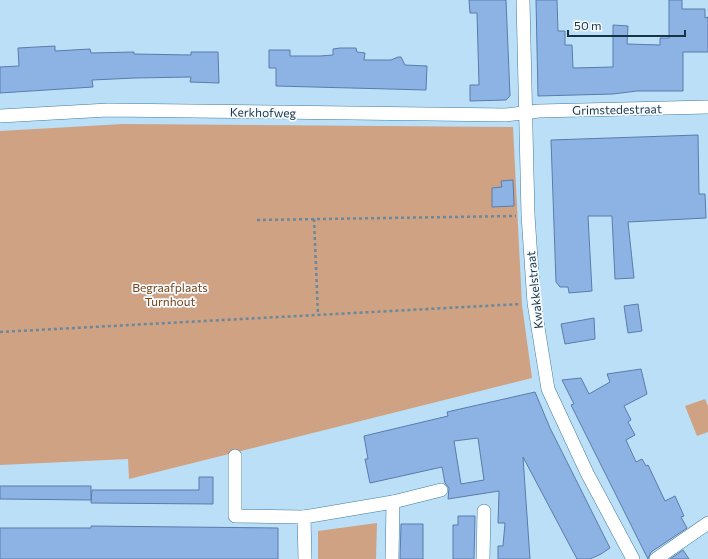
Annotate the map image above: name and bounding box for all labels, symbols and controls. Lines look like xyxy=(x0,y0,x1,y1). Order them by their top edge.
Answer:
scale bar xyxy=(568,12,685,38)
text: 50 m xyxy=(574,18,602,32)
street label: Grimstedestraat xyxy=(572,101,662,117)
street label: Kerkhofweg xyxy=(230,104,297,120)
street label: Kwakkelstraat xyxy=(523,250,545,330)
park label: Begraafplaats Turnhout xyxy=(132,280,208,308)

